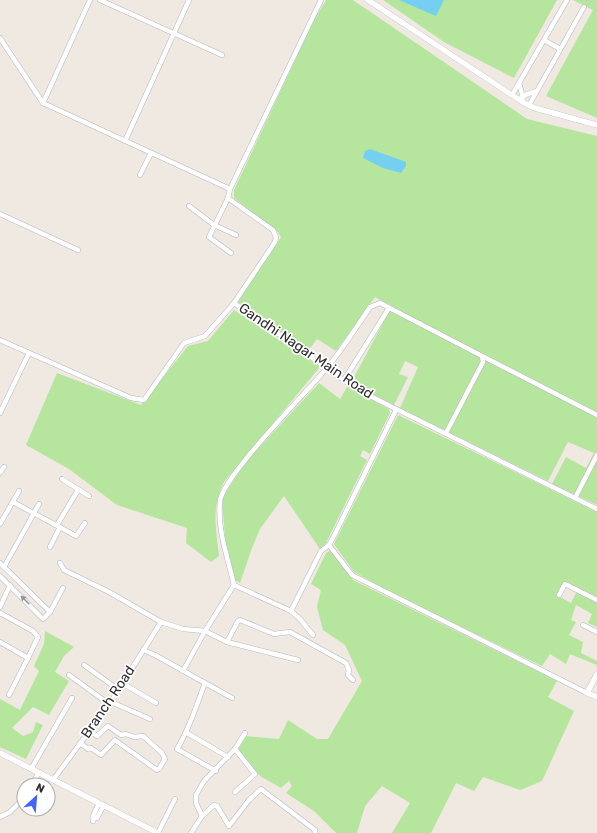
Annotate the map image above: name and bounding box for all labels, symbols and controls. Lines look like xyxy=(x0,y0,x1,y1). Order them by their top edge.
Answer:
street label: Gandhi Nagar Main Road xyxy=(235,300,377,402)
one-way arrow xyxy=(20,595,30,605)
street label: Branch Road xyxy=(78,663,138,741)
north arrow xyxy=(16,777,56,817)
text: N xyxy=(34,781,47,796)

